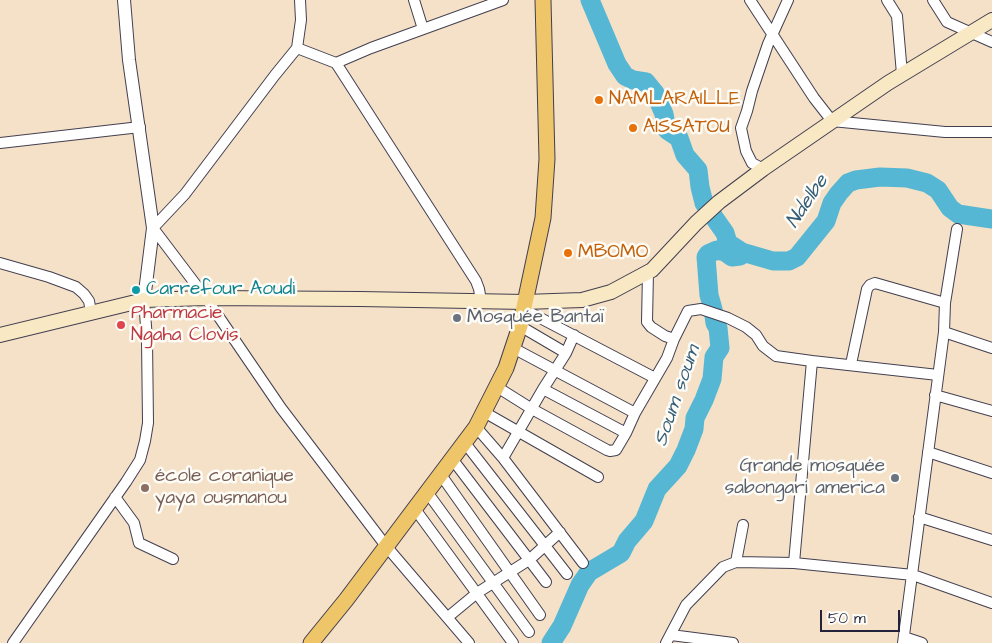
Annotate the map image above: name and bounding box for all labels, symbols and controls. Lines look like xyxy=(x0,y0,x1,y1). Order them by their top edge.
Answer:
place label: NAMLARAILLE xyxy=(609,89,740,111)
marker: NAMLARAILLE xyxy=(593,94,605,106)
place label: AISSATOU xyxy=(643,117,730,139)
marker: AISSATOU xyxy=(627,122,639,134)
water label: Ndelbe xyxy=(782,171,834,233)
place label: MBOMO xyxy=(578,242,648,264)
marker: MBOMO xyxy=(562,247,574,259)
place label: Carrefour Aoudi xyxy=(146,279,295,301)
marker: Carrefour Aoudi xyxy=(130,284,142,296)
place label: Pharmacie Ngaha Clovis xyxy=(131,303,238,347)
place label: Mosquée Bantaï xyxy=(467,307,603,329)
marker: Mosquée Bantaï xyxy=(451,312,463,324)
marker: Pharmacie Ngaha Clovis xyxy=(115,319,127,331)
water label: Soum soum xyxy=(650,343,706,449)
place label: Grande mosquée sabongari america xyxy=(725,456,885,500)
place label: école coranique yaya ousmanou xyxy=(155,466,294,510)
marker: Grande mosquée sabongari america xyxy=(889,472,901,484)
marker: école coranique yaya ousmanou xyxy=(139,482,151,494)
scale bar xyxy=(822,600,902,632)
text: 50 m xyxy=(828,608,866,629)

